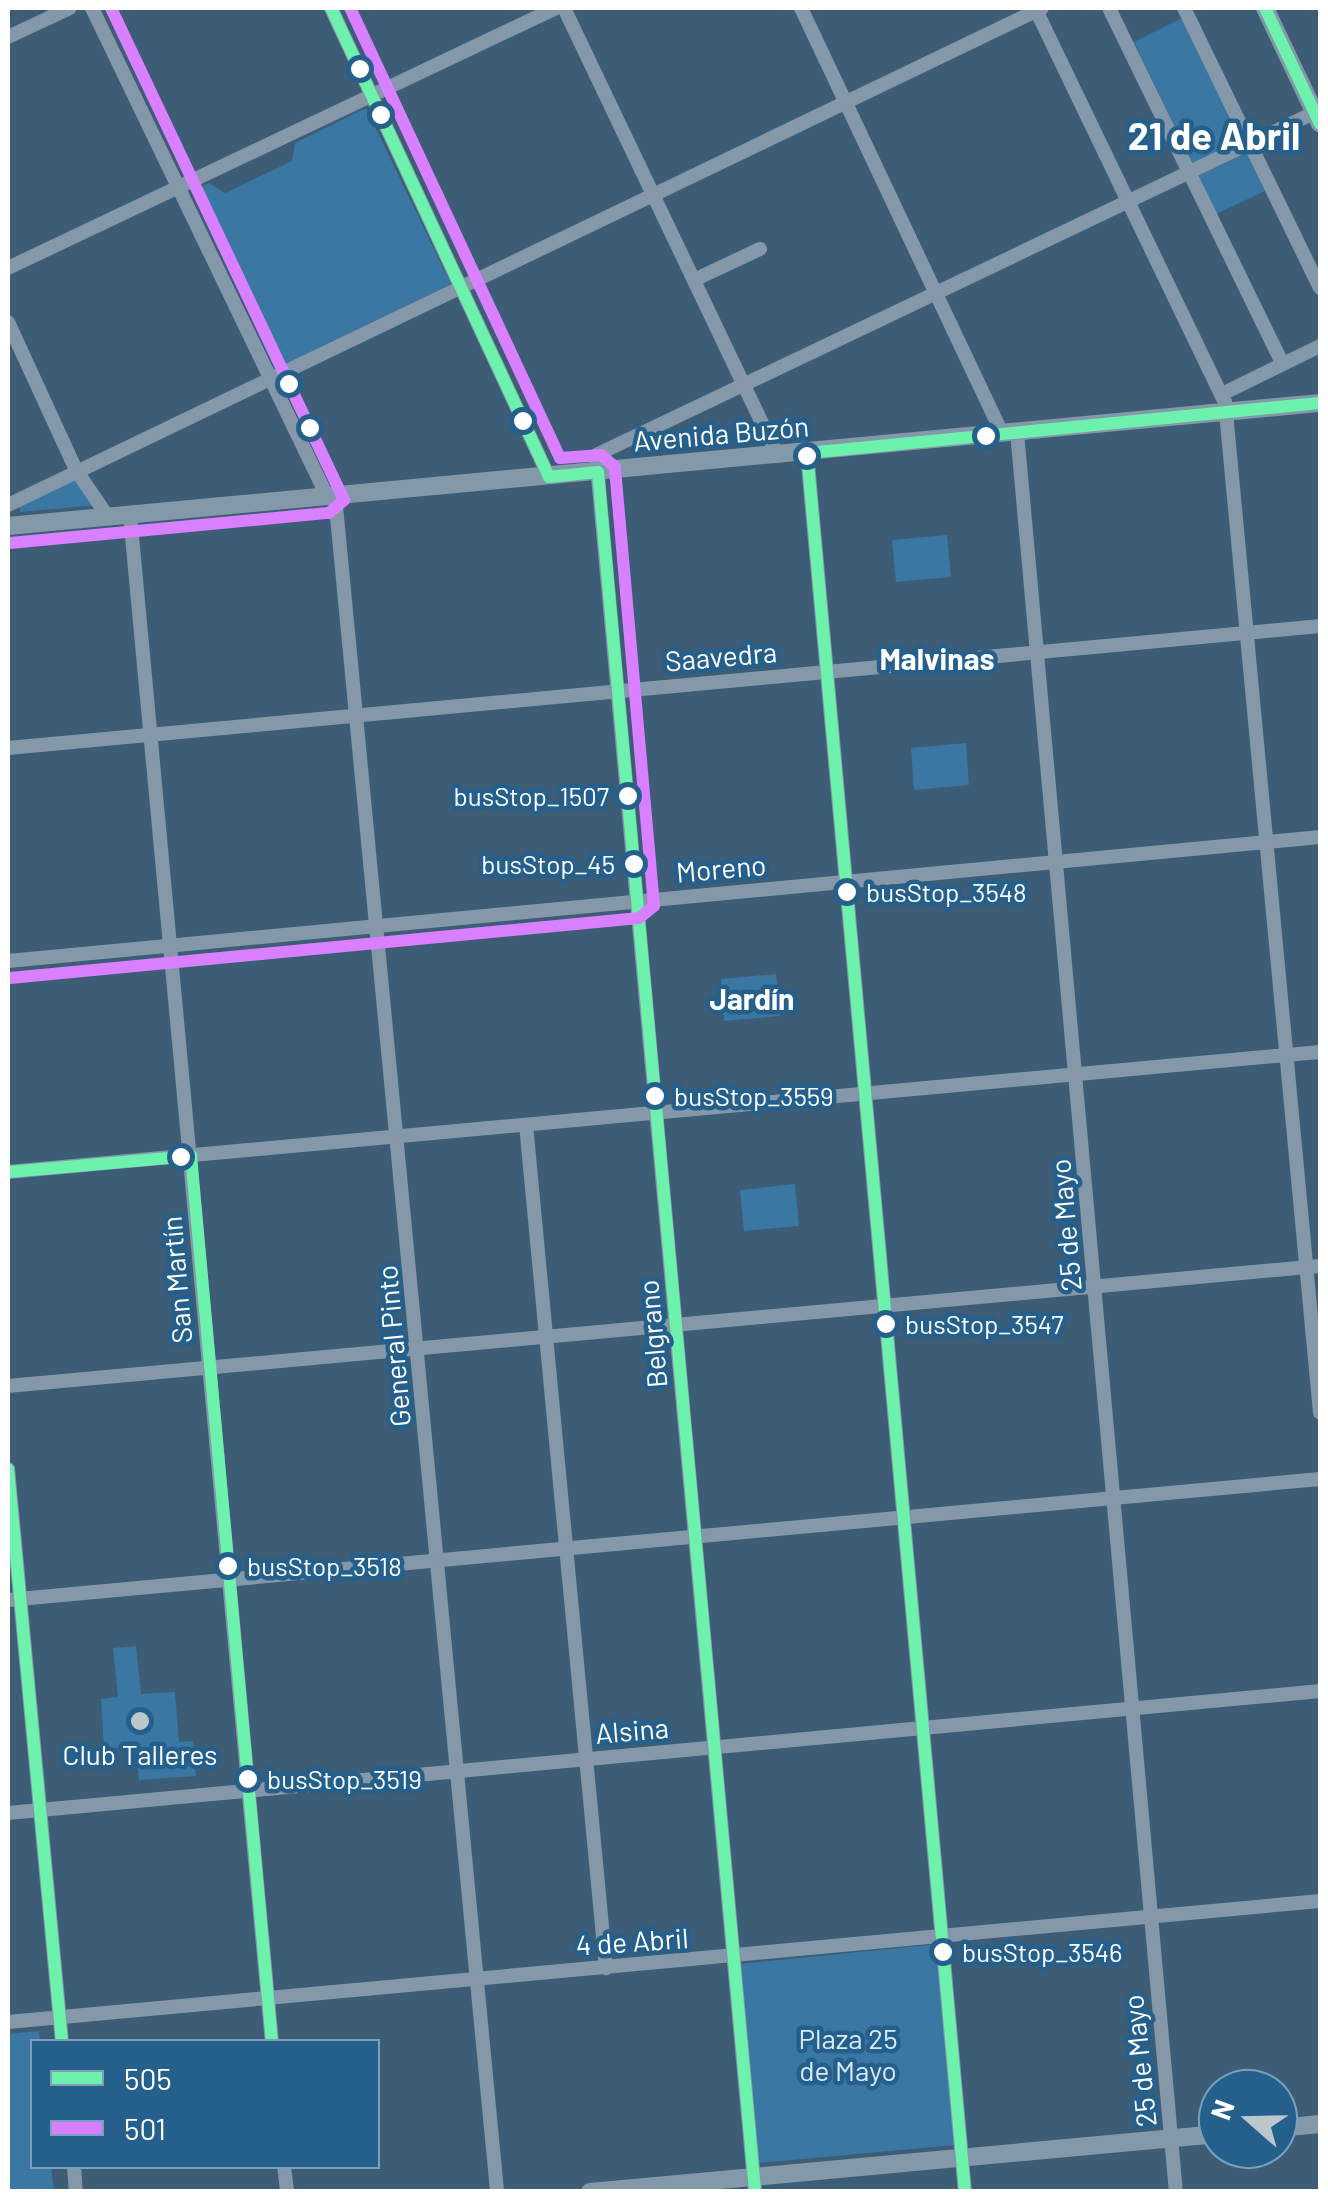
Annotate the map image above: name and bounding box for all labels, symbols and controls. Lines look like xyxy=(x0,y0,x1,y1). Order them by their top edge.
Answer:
unlabelled marker xyxy=(350,59,370,79)
unlabelled marker xyxy=(371,105,391,125)
district label: 21 de Abril xyxy=(1128,113,1300,159)
unlabelled marker xyxy=(279,374,299,394)
street label: Avenida Buzón xyxy=(632,409,810,457)
unlabelled marker xyxy=(513,411,533,431)
unlabelled marker xyxy=(300,418,320,438)
unlabelled marker xyxy=(976,426,996,446)
unlabelled marker xyxy=(797,446,817,466)
street label: Saavedra xyxy=(664,634,778,678)
district label: Malvinas xyxy=(879,640,995,676)
place label: busStop_1507 xyxy=(454,780,609,812)
marker: busStop_1507 xyxy=(618,786,638,806)
street label: Moreno xyxy=(675,847,767,889)
place label: busStop_45 xyxy=(481,848,615,880)
marker: busStop_45 xyxy=(624,854,644,874)
place label: busStop_3548 xyxy=(866,876,1027,908)
marker: busStop_3548 xyxy=(837,882,857,902)
district label: Jardín xyxy=(710,980,794,1016)
place label: busStop_3559 xyxy=(674,1080,834,1112)
marker: busStop_3559 xyxy=(645,1086,665,1106)
unlabelled marker xyxy=(171,1147,191,1167)
street label: 25 de Mayo xyxy=(1042,1157,1088,1293)
street label: San Martín xyxy=(154,1215,198,1345)
street label: General Pinto xyxy=(369,1264,417,1428)
street label: Belgrano xyxy=(631,1278,673,1390)
place label: busStop_3547 xyxy=(905,1308,1064,1340)
marker: busStop_3547 xyxy=(876,1314,896,1334)
place label: busStop_3518 xyxy=(247,1550,402,1582)
marker: busStop_3518 xyxy=(218,1556,238,1576)
marker: Club Talleres xyxy=(129,1710,151,1732)
street label: Alsina xyxy=(594,1710,670,1750)
place label: Club Talleres xyxy=(62,1737,218,1771)
place label: busStop_3519 xyxy=(267,1763,422,1795)
marker: busStop_3519 xyxy=(238,1769,258,1789)
street label: 4 de Abril xyxy=(575,1920,689,1962)
place label: busStop_3546 xyxy=(962,1936,1122,1968)
marker: busStop_3546 xyxy=(933,1942,953,1962)
street label: 25 de Mayo xyxy=(1115,1993,1163,2129)
park label: Plaza 25 de Mayo xyxy=(798,2021,898,2087)
legend xyxy=(30,2039,380,2169)
text: 505 xyxy=(124,2060,172,2096)
north arrow xyxy=(1198,2069,1298,2169)
text: N xyxy=(1203,2095,1241,2124)
text: 501 xyxy=(124,2110,166,2146)

